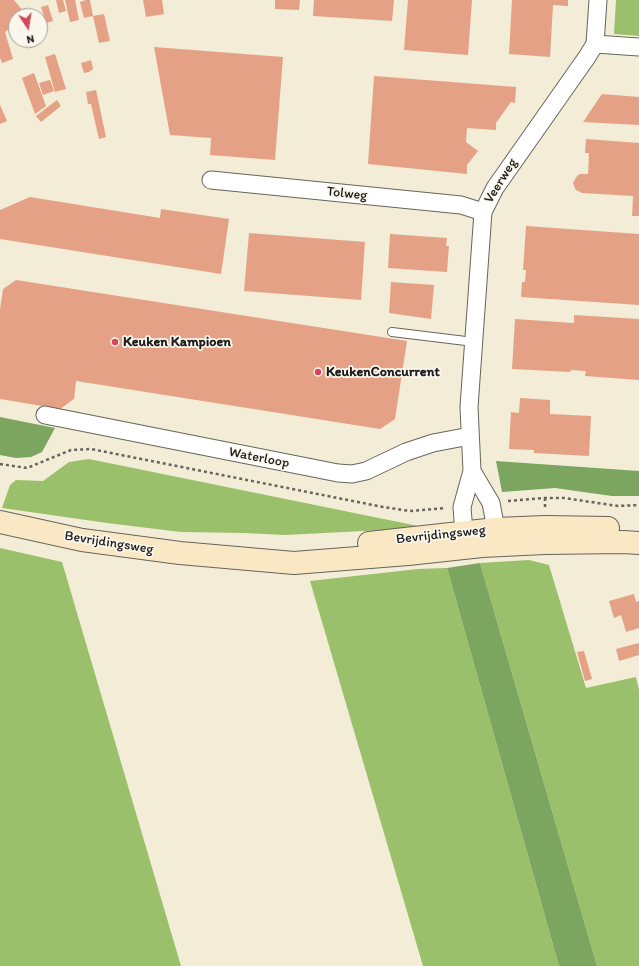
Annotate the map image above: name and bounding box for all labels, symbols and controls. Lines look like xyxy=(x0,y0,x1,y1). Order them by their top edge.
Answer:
north arrow xyxy=(8,8,48,48)
text: N xyxy=(25,32,35,46)
street label: Veerweg xyxy=(481,155,521,207)
street label: Tolweg xyxy=(326,184,368,204)
place label: Keuken Kampioen xyxy=(123,334,231,350)
marker: Keuken Kampioen xyxy=(110,337,120,347)
place label: KeukenConcurrent xyxy=(326,364,440,380)
marker: KeukenConcurrent xyxy=(313,367,323,377)
street label: Waterloop xyxy=(227,444,291,472)
street label: Bevrijdingsweg xyxy=(395,522,487,548)
street label: Bevrijdingsweg xyxy=(63,528,155,558)

